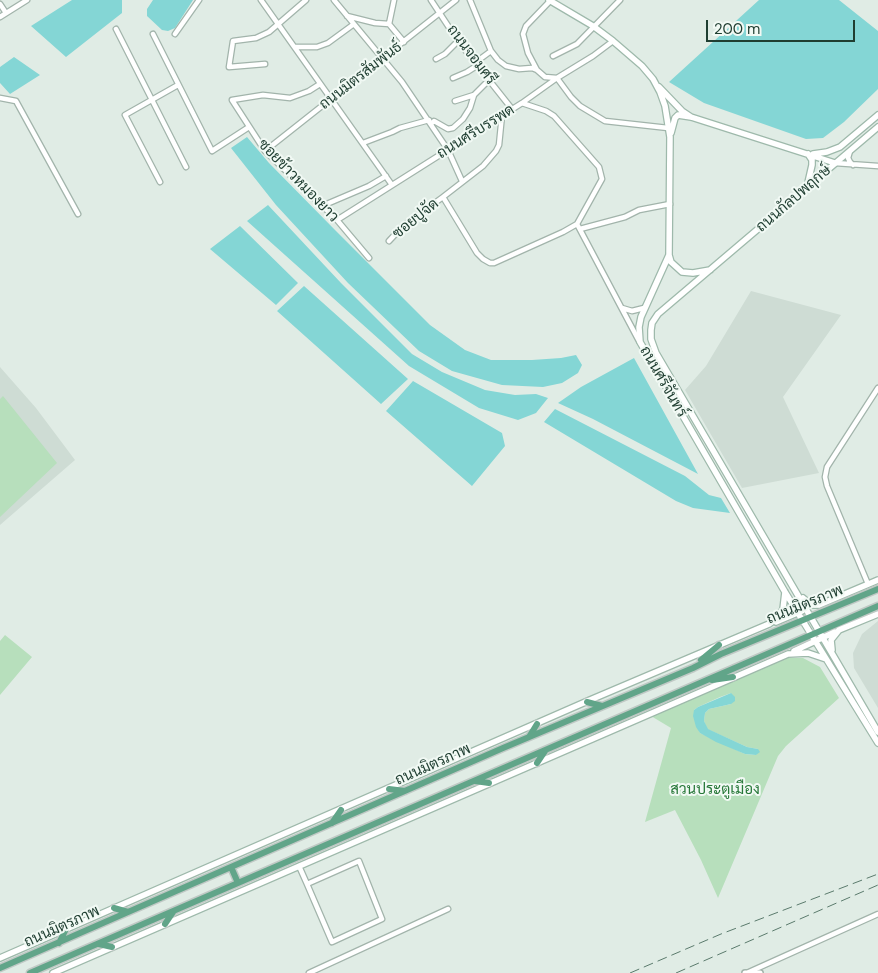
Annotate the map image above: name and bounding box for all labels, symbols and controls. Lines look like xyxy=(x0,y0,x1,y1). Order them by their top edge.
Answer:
scale bar xyxy=(708,10,857,42)
text: 200 m xyxy=(714,19,760,39)
street label: ถนนจอมศรี xyxy=(443,21,499,89)
street label: ถนนมิตรสัมพันธ์ xyxy=(316,38,406,114)
street label: ถนนศรีบรรพด xyxy=(434,101,518,163)
street label: ซอยข้าวหมองยาว xyxy=(254,136,342,226)
street label: ถนนกัลปพฤกษ์ xyxy=(753,162,835,236)
street label: ซอยปูจัด xyxy=(389,195,443,243)
street label: ถนนศรีจันทร์ xyxy=(635,343,691,421)
street label: ถนนมิตรภาพ xyxy=(764,582,846,628)
street label: ถนนมิตรภาพ xyxy=(392,740,474,790)
park label: สวนประตูเมือง xyxy=(670,781,760,799)
street label: ถนนมิตรภาพ xyxy=(21,902,103,952)

